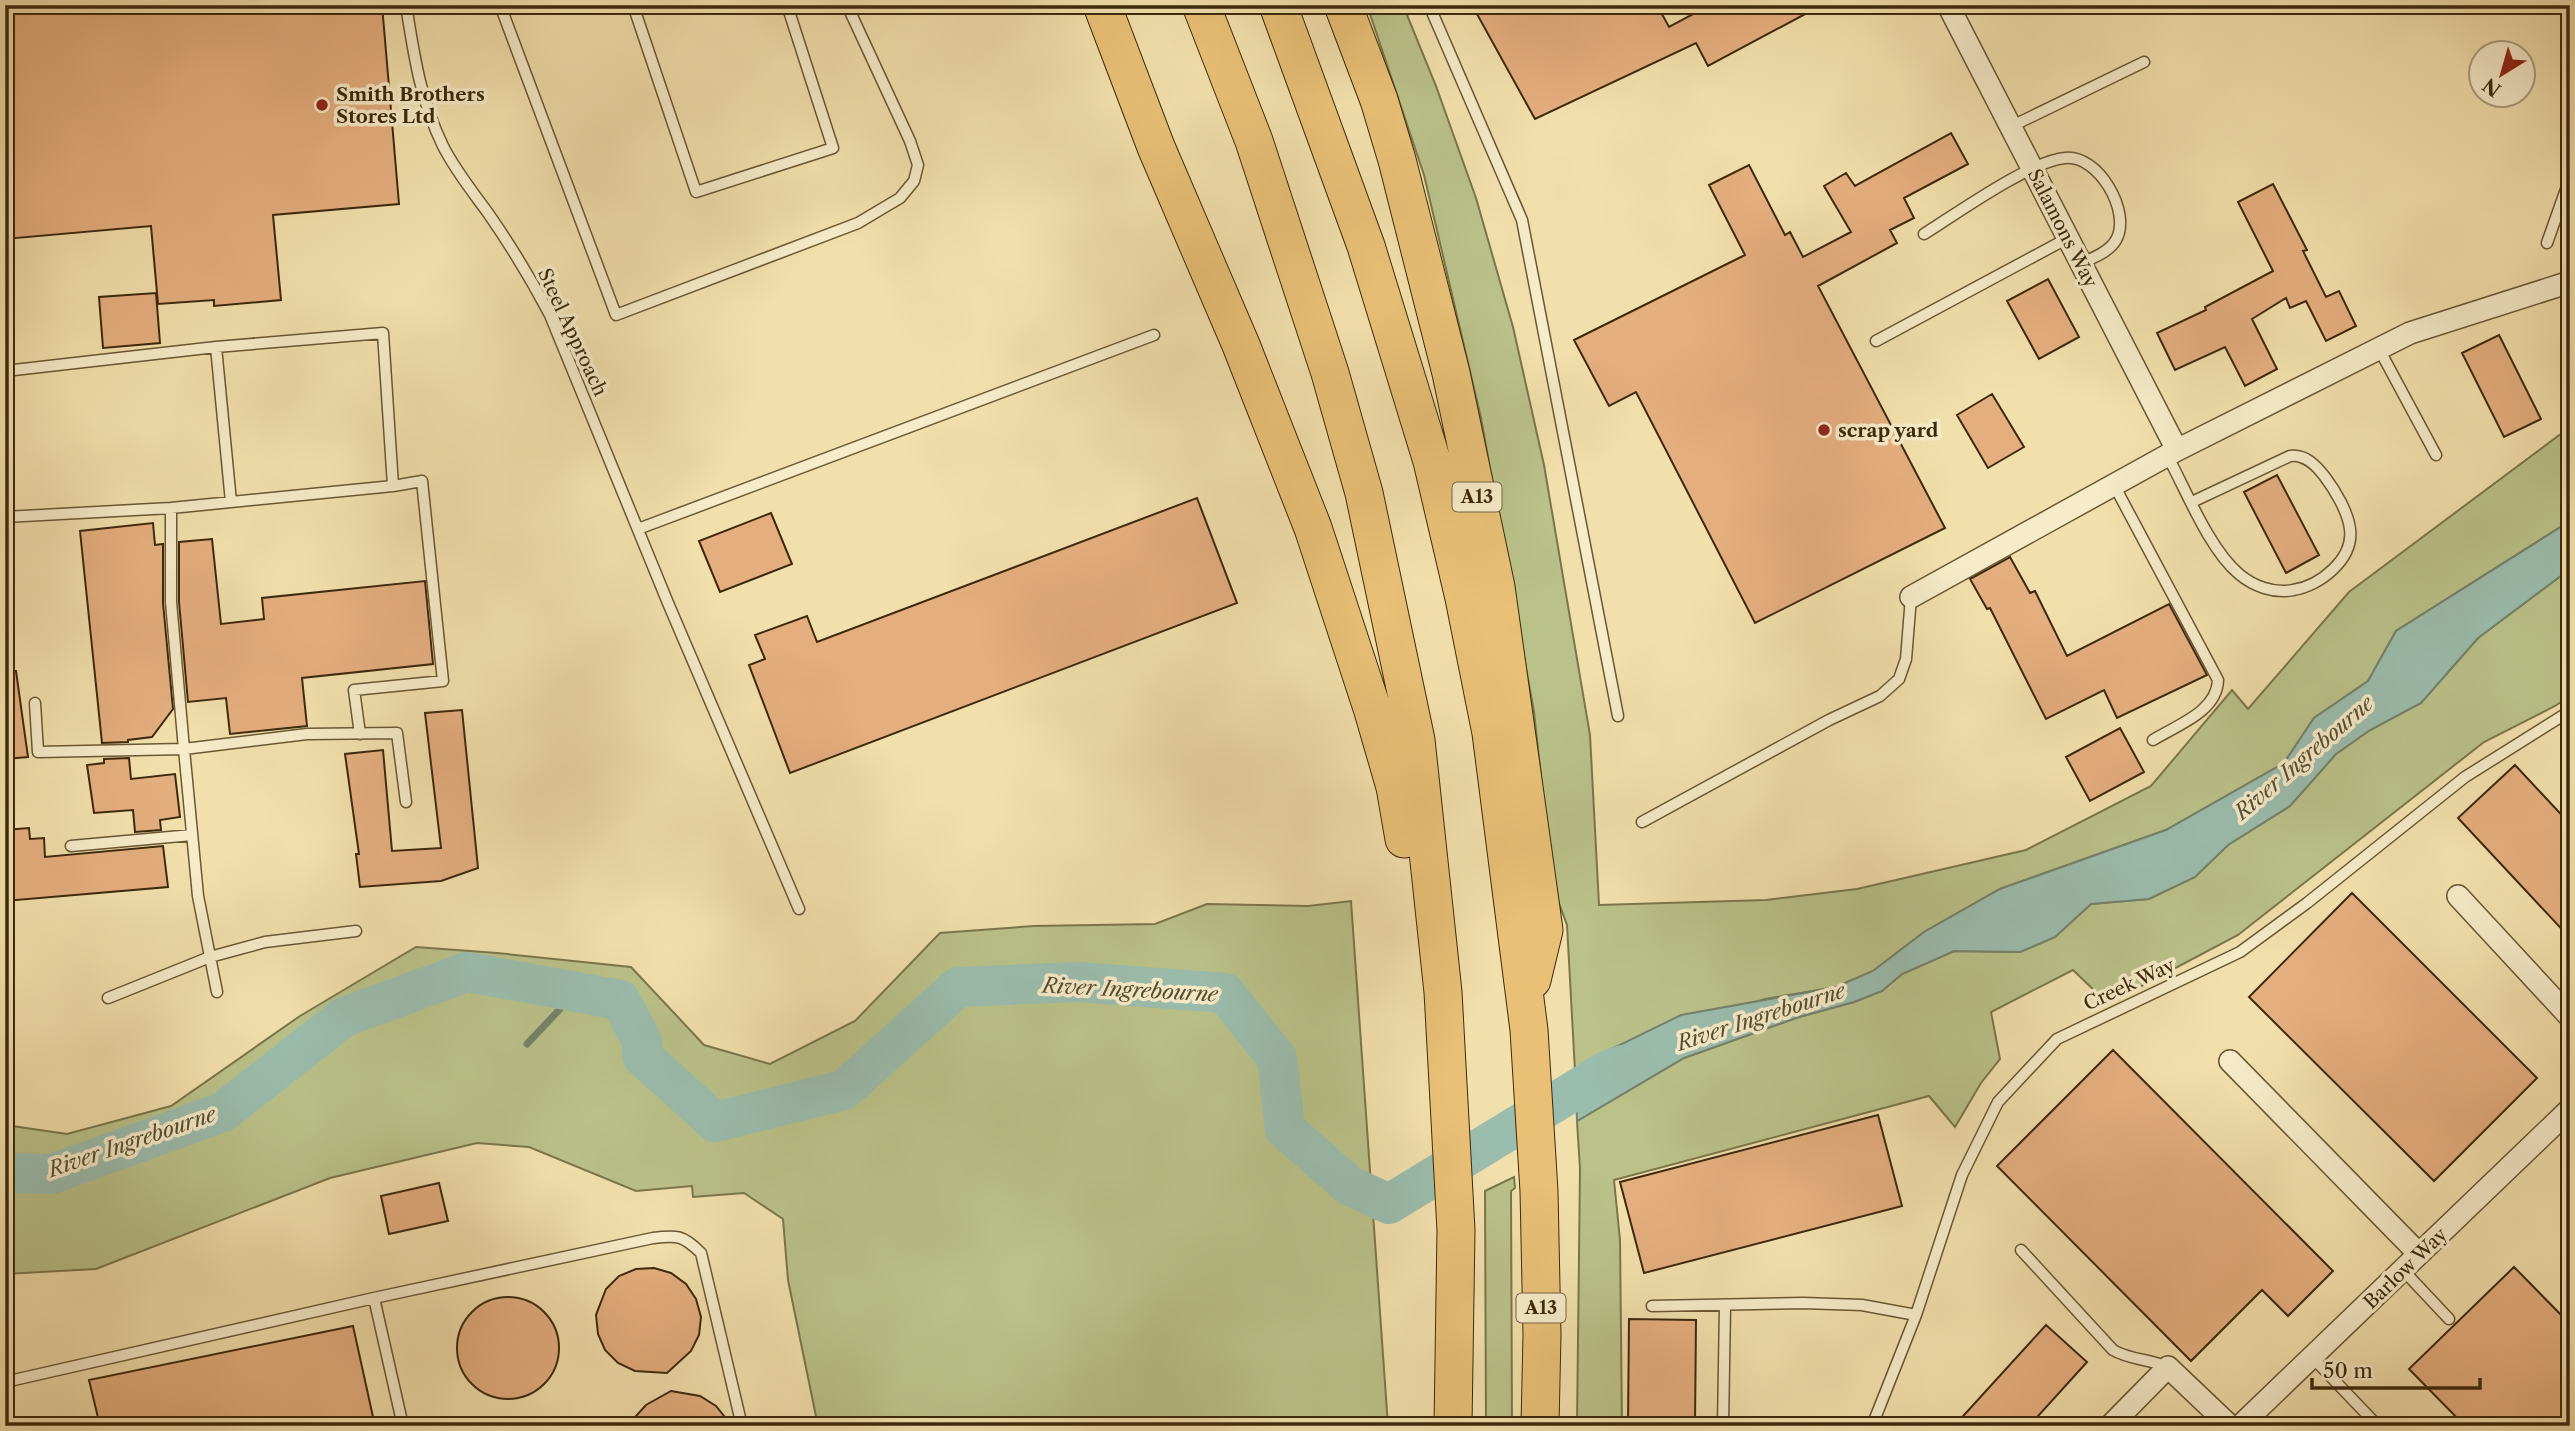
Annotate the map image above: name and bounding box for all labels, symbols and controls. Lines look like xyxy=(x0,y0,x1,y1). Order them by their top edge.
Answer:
north arrow xyxy=(2466,38,2536,108)
text: N xyxy=(2479,73,2506,101)
place label: Smith Brothers Stores Ltd xyxy=(336,83,485,128)
marker: Smith Brothers Stores Ltd xyxy=(314,97,330,113)
street label: Salamons Way xyxy=(2023,165,2103,292)
street label: Steel Approach xyxy=(533,265,612,400)
place label: scrap yard xyxy=(1838,419,1939,442)
marker: scrap yard xyxy=(1816,422,1832,438)
road number: A13 xyxy=(1452,482,1502,512)
water label: River Ingrebourne xyxy=(2228,690,2379,826)
street label: Creek Way xyxy=(2080,953,2179,1016)
water label: River Ingrebourne xyxy=(1040,972,1219,1007)
water label: River Ingrebourne xyxy=(1672,977,1849,1056)
water label: River Ingrebourne xyxy=(43,1101,220,1183)
street label: Barlow Way xyxy=(2359,1223,2452,1314)
road number: A13 xyxy=(1516,1294,1566,1322)
scale bar xyxy=(2312,1347,2480,1391)
text: 50 m xyxy=(2323,1358,2373,1383)

